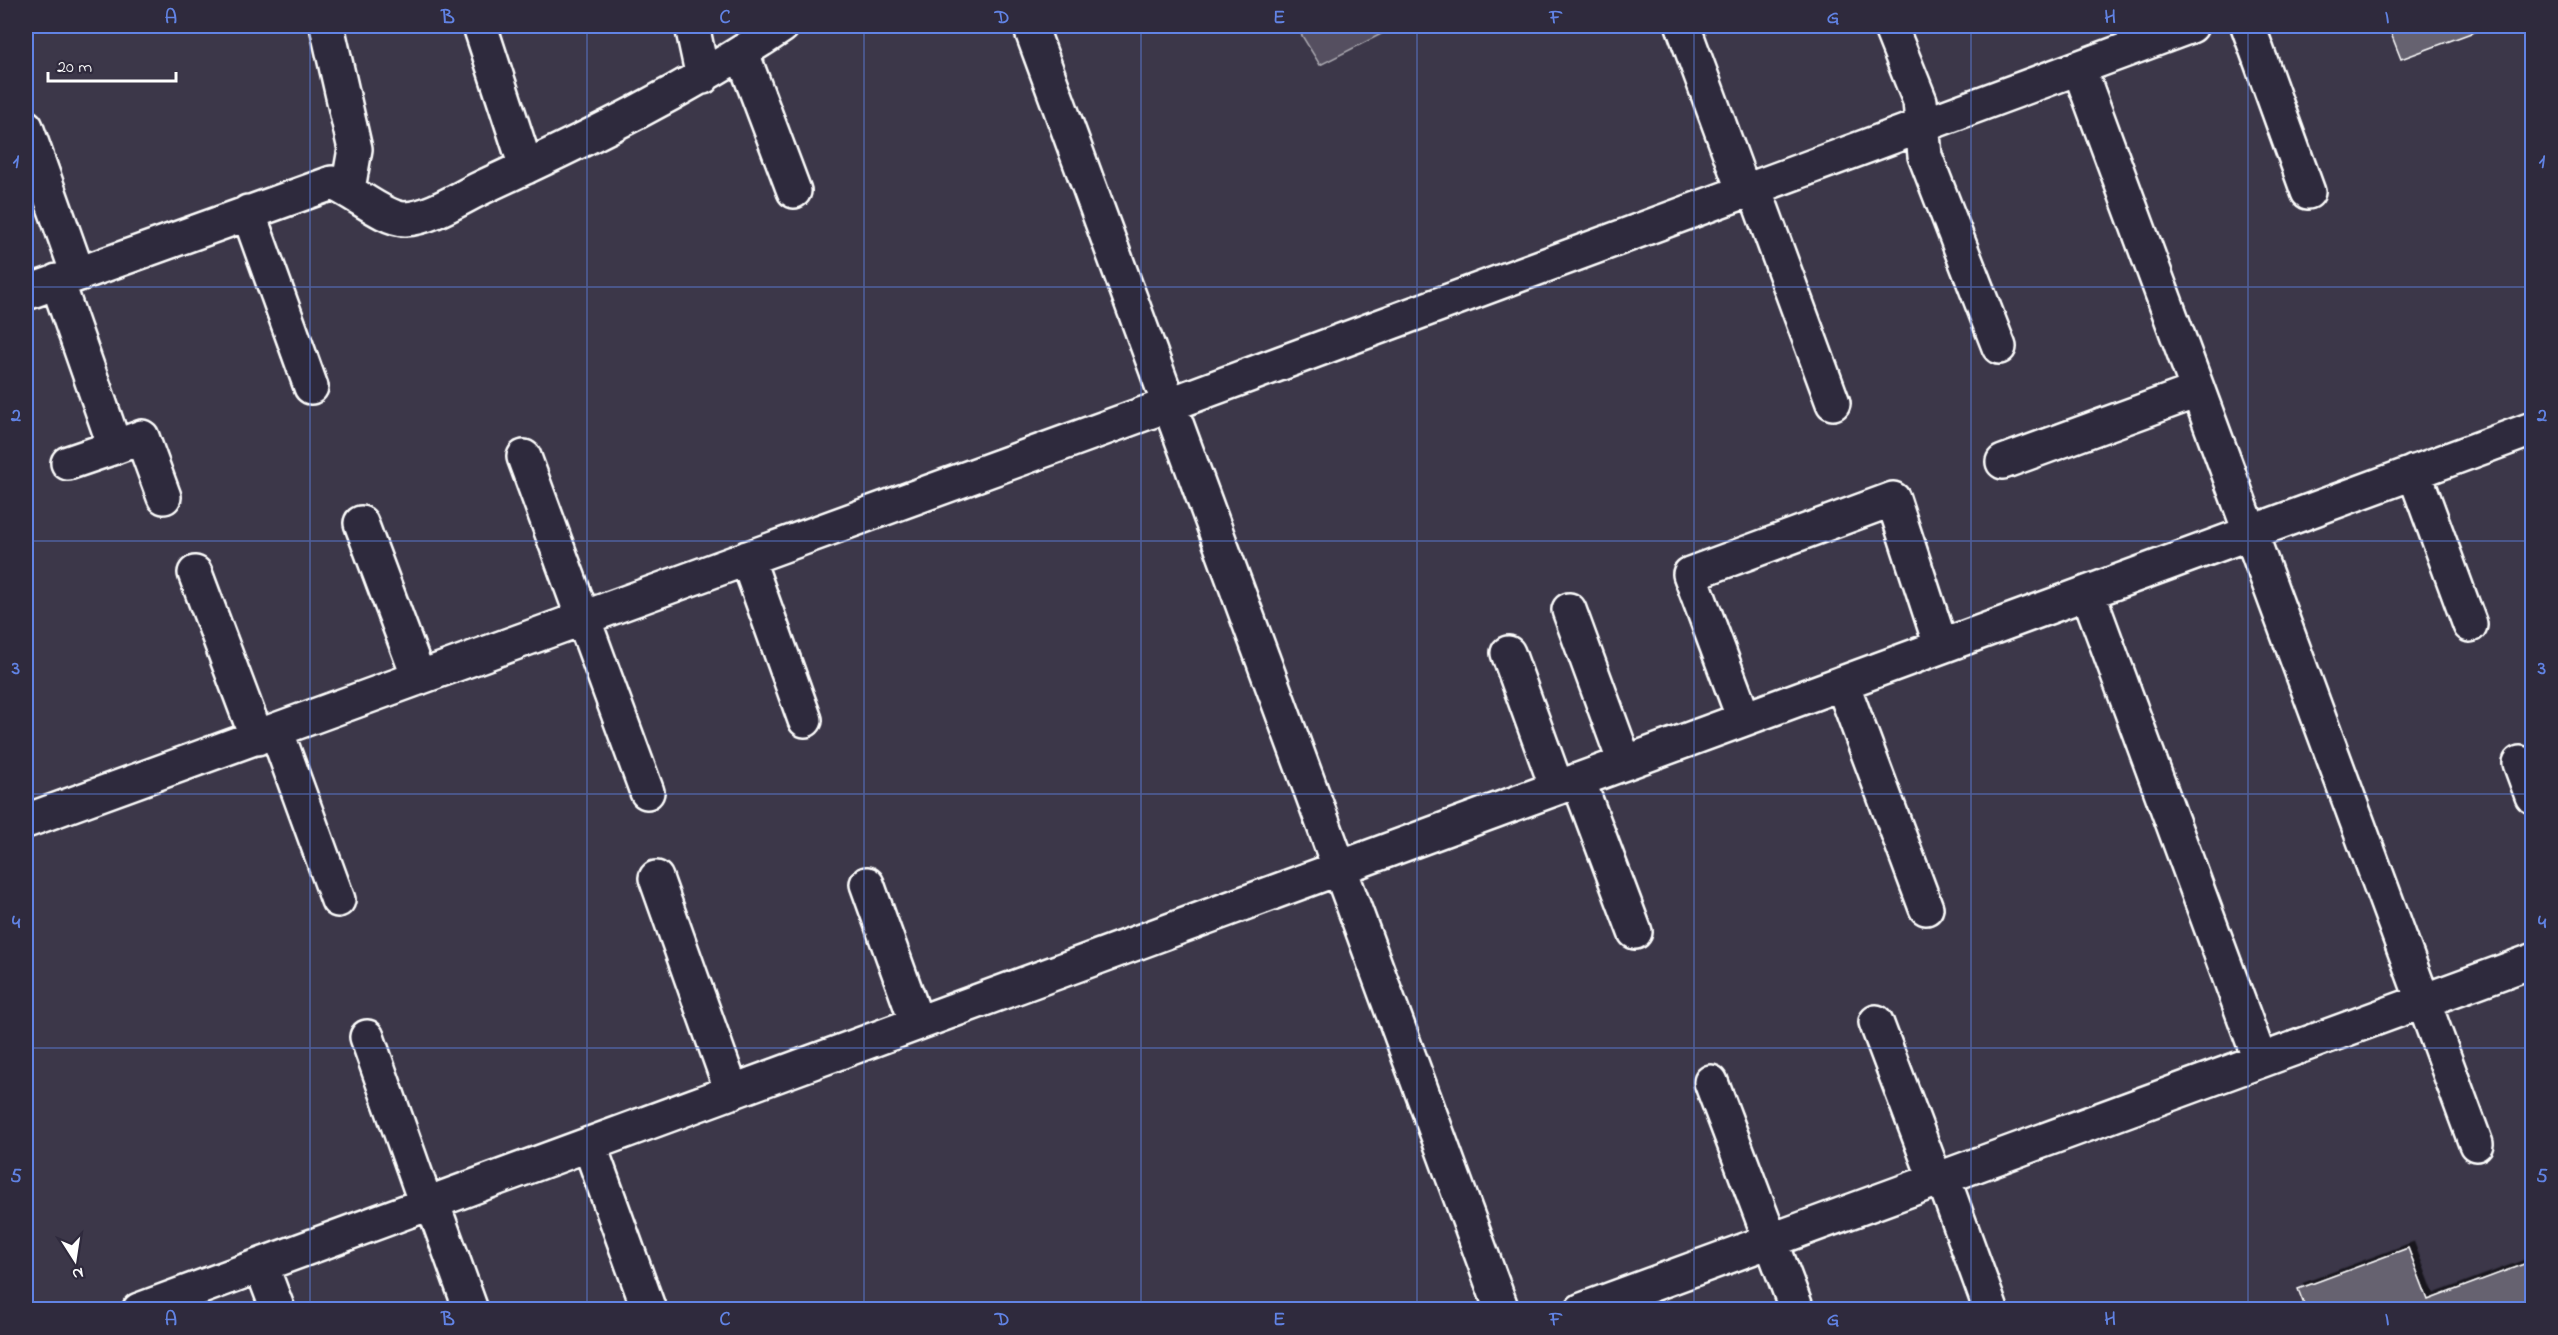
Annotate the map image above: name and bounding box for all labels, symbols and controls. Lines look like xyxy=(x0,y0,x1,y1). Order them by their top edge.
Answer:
text: A xyxy=(165,4,177,33)
text: B xyxy=(440,4,455,33)
text: C xyxy=(720,4,731,33)
text: D xyxy=(994,4,1009,33)
text: E xyxy=(1273,4,1285,33)
text: F xyxy=(1549,4,1563,33)
text: G xyxy=(1827,4,1840,33)
text: H xyxy=(2104,4,2116,33)
text: I xyxy=(2385,4,2390,33)
scale bar xyxy=(48,45,176,83)
text: 20 m xyxy=(57,55,92,81)
text: 1 xyxy=(13,148,20,177)
text: 1 xyxy=(2539,148,2546,177)
text: 2 xyxy=(10,402,21,431)
text: 2 xyxy=(2536,402,2547,431)
text: 3 xyxy=(11,655,20,684)
text: 3 xyxy=(2537,655,2546,684)
text: 4 xyxy=(12,909,21,938)
text: 4 xyxy=(2538,909,2547,938)
text: 5 xyxy=(10,1163,22,1192)
text: 5 xyxy=(2536,1163,2548,1192)
north arrow xyxy=(45,1230,105,1290)
text: N xyxy=(70,1260,85,1286)
text: A xyxy=(165,1306,177,1335)
text: B xyxy=(440,1306,455,1335)
text: C xyxy=(720,1306,731,1335)
text: D xyxy=(994,1306,1009,1335)
text: E xyxy=(1273,1306,1285,1335)
text: F xyxy=(1549,1306,1563,1335)
text: G xyxy=(1827,1306,1840,1335)
text: H xyxy=(2104,1306,2116,1335)
text: I xyxy=(2385,1306,2390,1335)

